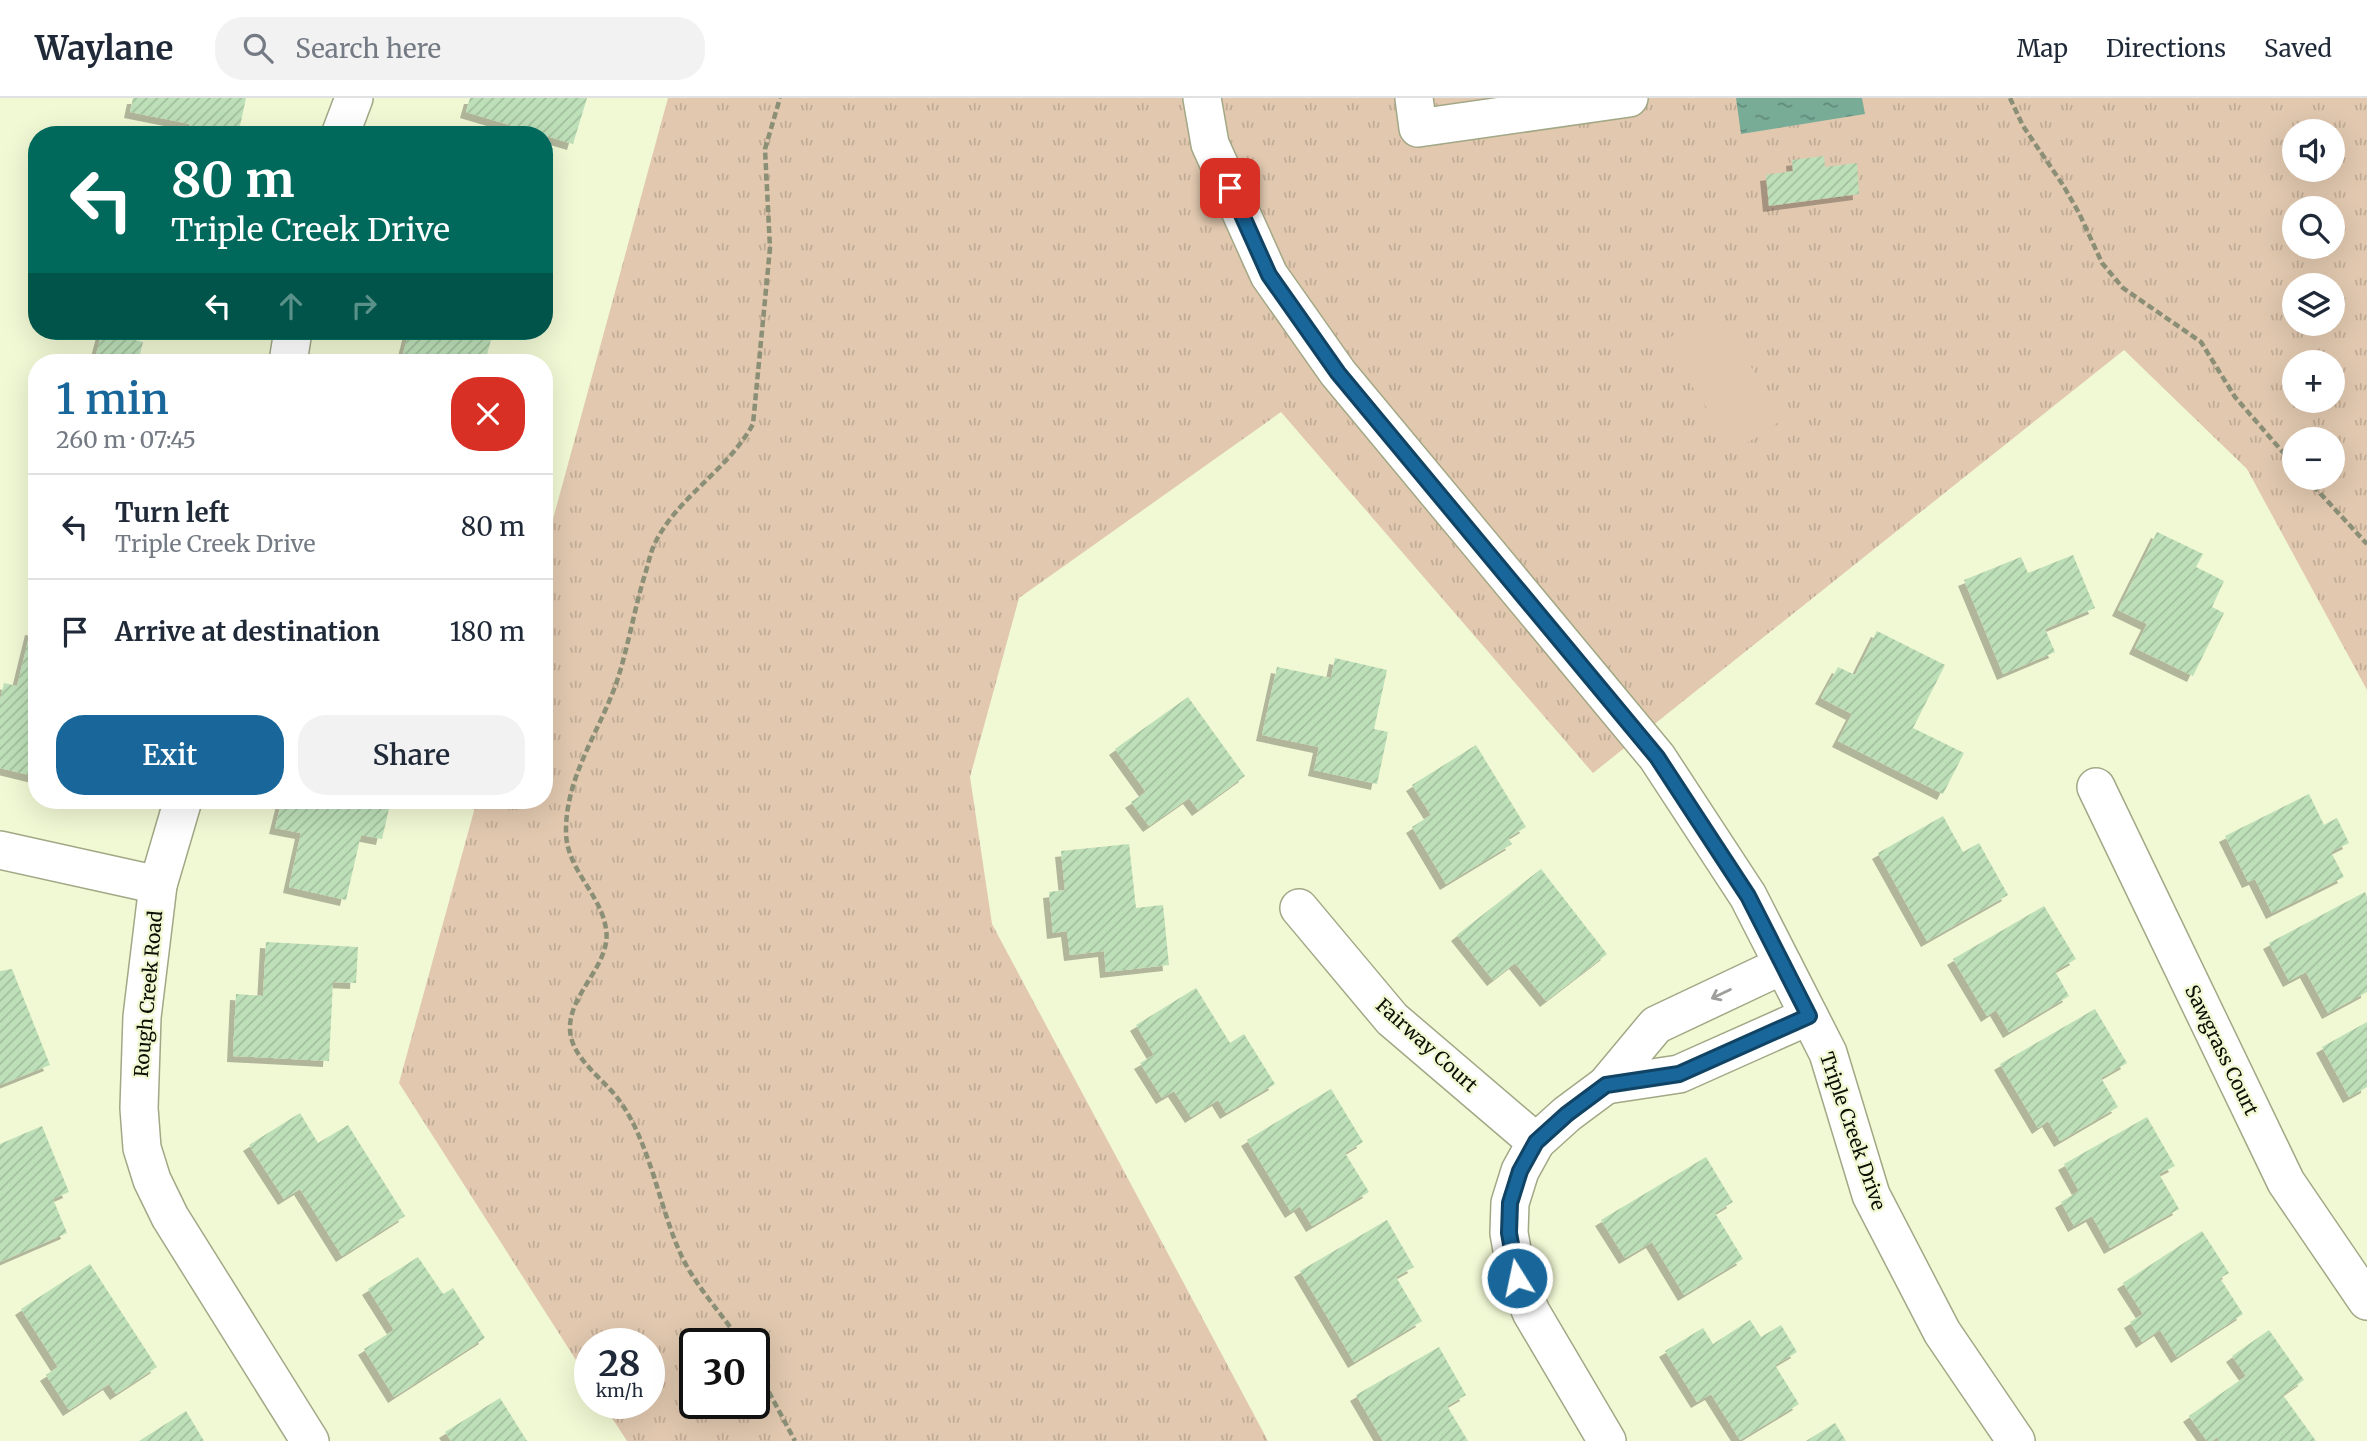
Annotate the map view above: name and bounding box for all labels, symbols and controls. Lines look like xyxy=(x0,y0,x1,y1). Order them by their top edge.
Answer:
search box xyxy=(215,17,705,80)
text: Waylane xyxy=(35,28,173,69)
icon: search xyxy=(239,29,277,67)
text: Search here xyxy=(295,32,441,65)
text: Map xyxy=(2017,33,2068,64)
text: Directions xyxy=(2106,33,2226,64)
text: Saved xyxy=(2264,33,2332,64)
map controls xyxy=(2282,119,2345,490)
button: sound xyxy=(2282,119,2345,182)
text: 80 m xyxy=(171,149,294,210)
icon: left xyxy=(56,154,147,245)
pin xyxy=(1200,158,1260,218)
icon: arrive xyxy=(1211,169,1249,207)
button: search xyxy=(2282,196,2345,259)
text: Triple Creek Drive xyxy=(171,210,450,250)
button: layers xyxy=(2282,273,2345,336)
icon: left xyxy=(199,287,237,325)
icon: ahead xyxy=(272,287,310,325)
icon: right xyxy=(345,287,383,325)
button: + xyxy=(2282,350,2345,413)
text: 1 min xyxy=(56,373,169,425)
button: close xyxy=(451,377,525,451)
text: 260 m · 07:45 xyxy=(56,425,196,454)
button: − xyxy=(2282,427,2345,490)
text: Turn left xyxy=(115,496,229,529)
icon: left xyxy=(56,508,94,546)
text: 80 m xyxy=(461,510,525,543)
text: Triple Creek Drive xyxy=(115,529,316,558)
icon: arrive xyxy=(56,613,94,651)
text: Arrive at destination xyxy=(115,615,380,648)
text: 180 m xyxy=(450,615,525,648)
button: Exit xyxy=(56,715,284,795)
button: Share xyxy=(298,715,525,795)
street label: Rough Creek Road xyxy=(129,910,167,1078)
street label: Sawgrass Court xyxy=(2180,981,2264,1120)
one-way arrow xyxy=(1711,987,1732,1001)
street label: Fairway Court xyxy=(1371,993,1483,1097)
street label: Triple Creek Drive xyxy=(1815,1049,1891,1213)
position arrow xyxy=(1480,1241,1554,1315)
speed limit sign: 30 xyxy=(679,1328,770,1419)
text: 28 xyxy=(598,1342,641,1386)
text: km/h xyxy=(596,1379,643,1402)

